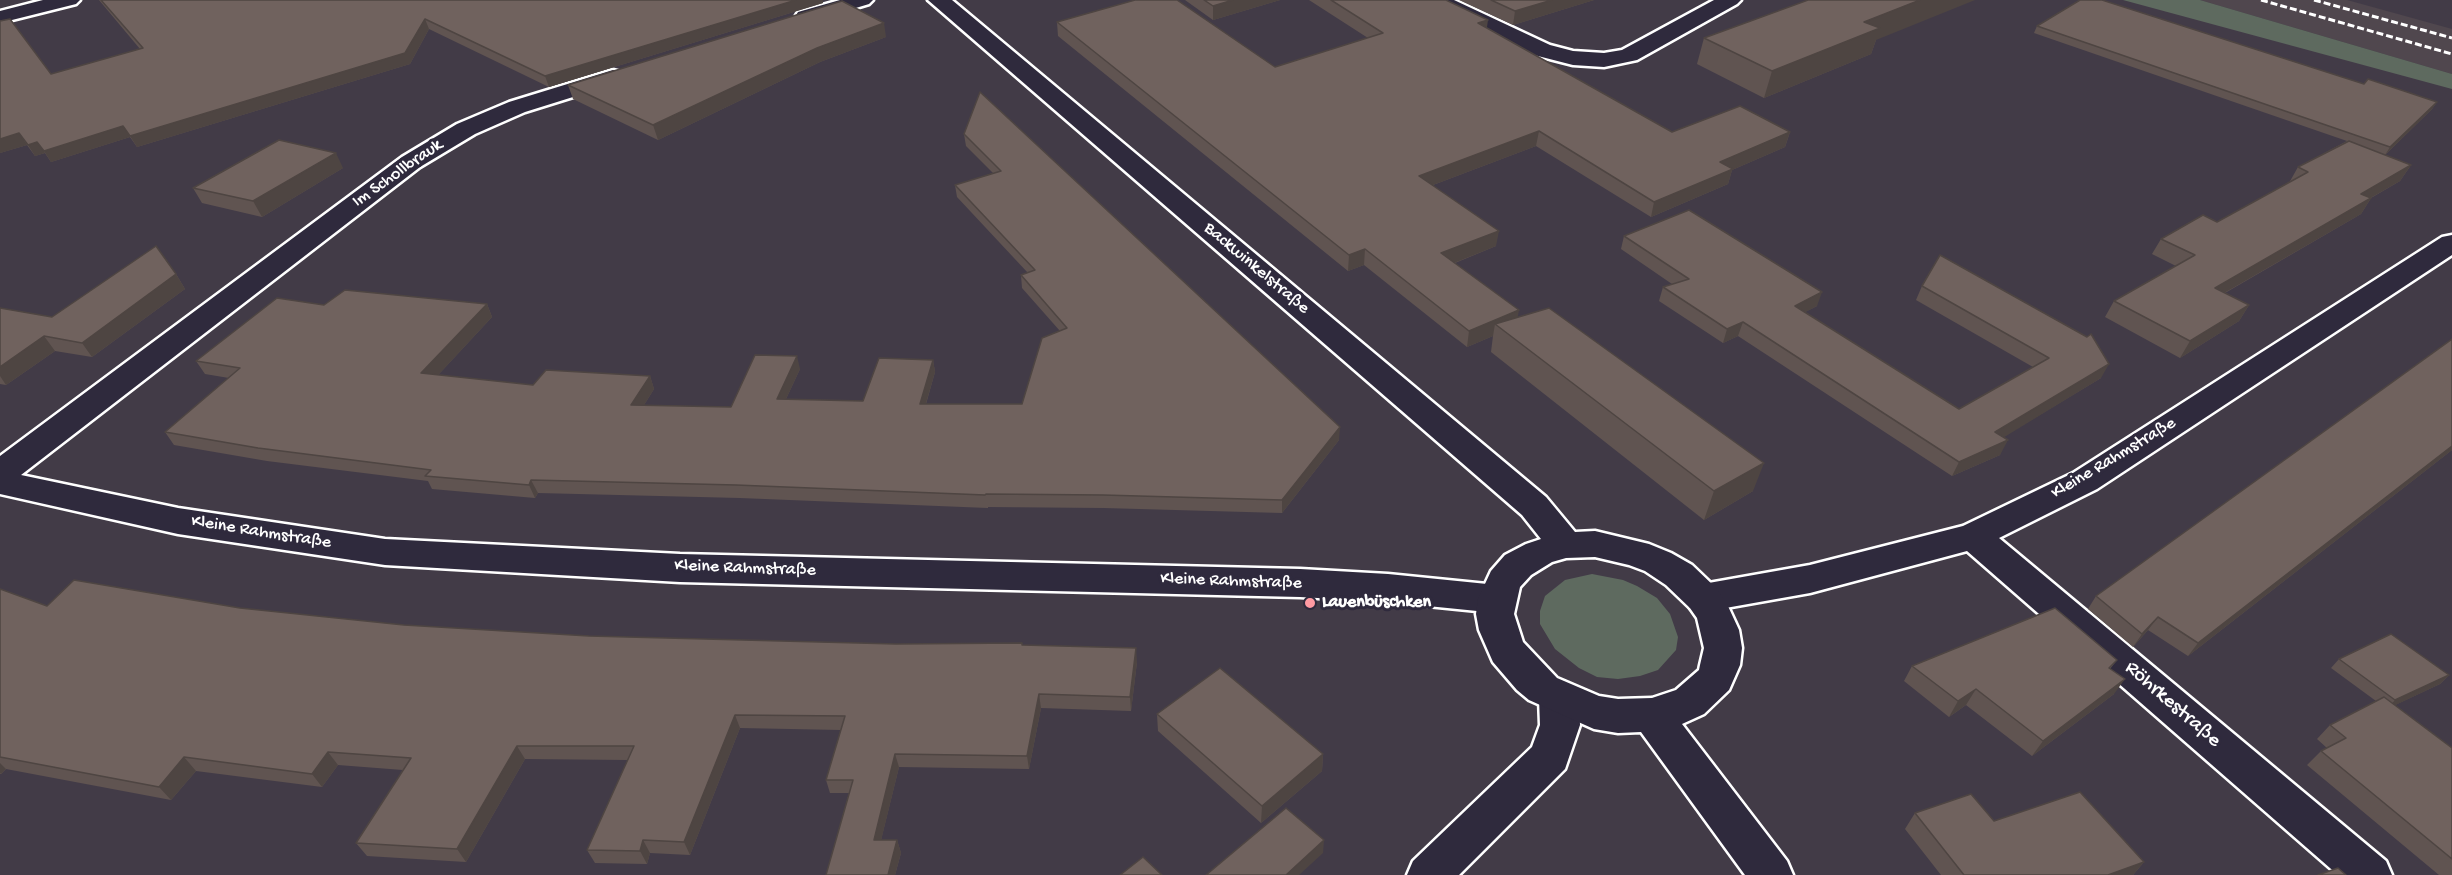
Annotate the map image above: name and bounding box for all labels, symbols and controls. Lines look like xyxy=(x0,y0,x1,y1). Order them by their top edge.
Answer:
street label: Im Schollbrauk xyxy=(349,135,447,213)
street label: Backwinkelstraße xyxy=(1199,218,1313,320)
street label: Kleine Rahmstraße xyxy=(2048,413,2180,505)
street label: Kleine Rahmstraße xyxy=(189,511,333,555)
street label: Kleine Rahmstraße xyxy=(674,556,816,582)
street label: Kleine Rahmstraße xyxy=(1160,569,1302,595)
place label: Lauenbüschken xyxy=(1322,592,1431,614)
marker: Lauenbüschken xyxy=(1303,596,1317,610)
street label: Röhrkestraße xyxy=(2119,656,2225,754)

